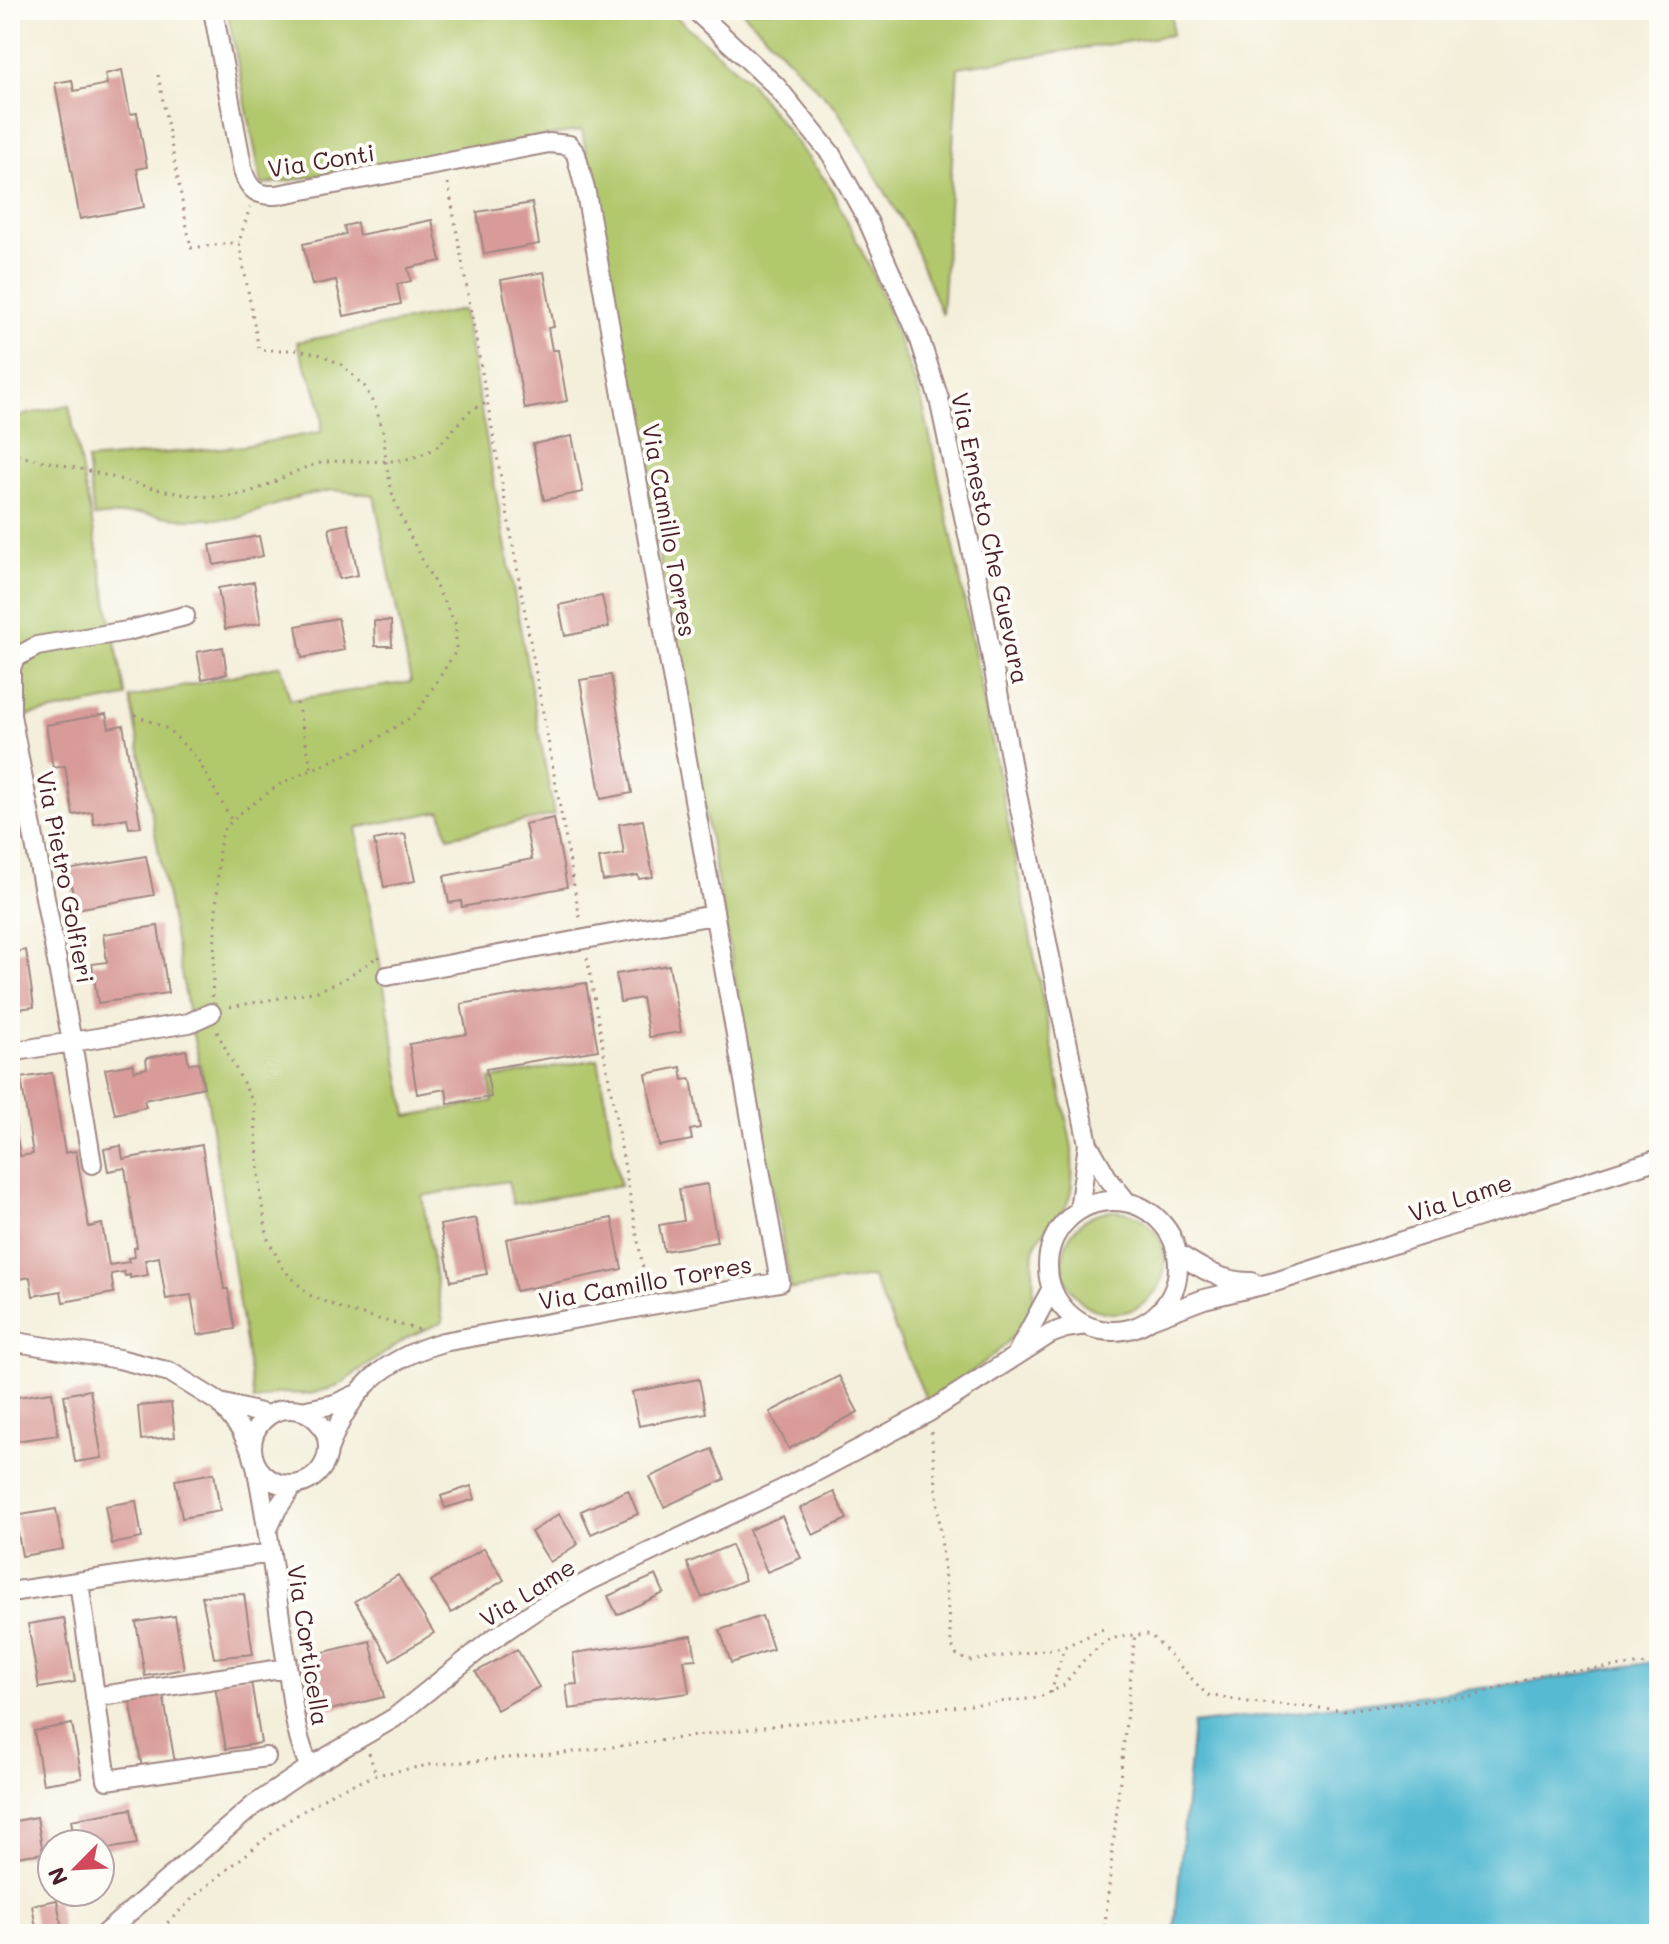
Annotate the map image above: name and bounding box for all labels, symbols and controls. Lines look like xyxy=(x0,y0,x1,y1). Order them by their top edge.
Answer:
street label: Via Conti xyxy=(265,136,377,184)
street label: Via Ernesto Che Guevara xyxy=(945,389,1037,687)
street label: Via Camillo Torres xyxy=(636,421,704,639)
street label: Via Pietro Golfieri xyxy=(30,768,102,986)
street label: Via Lame xyxy=(1404,1166,1516,1228)
street label: Via Camillo Torres xyxy=(536,1248,754,1316)
street label: Via Lame xyxy=(473,1551,581,1633)
street label: Via Corticella xyxy=(281,1562,337,1728)
north arrow xyxy=(36,1828,116,1908)
text: N xyxy=(41,1863,74,1890)

